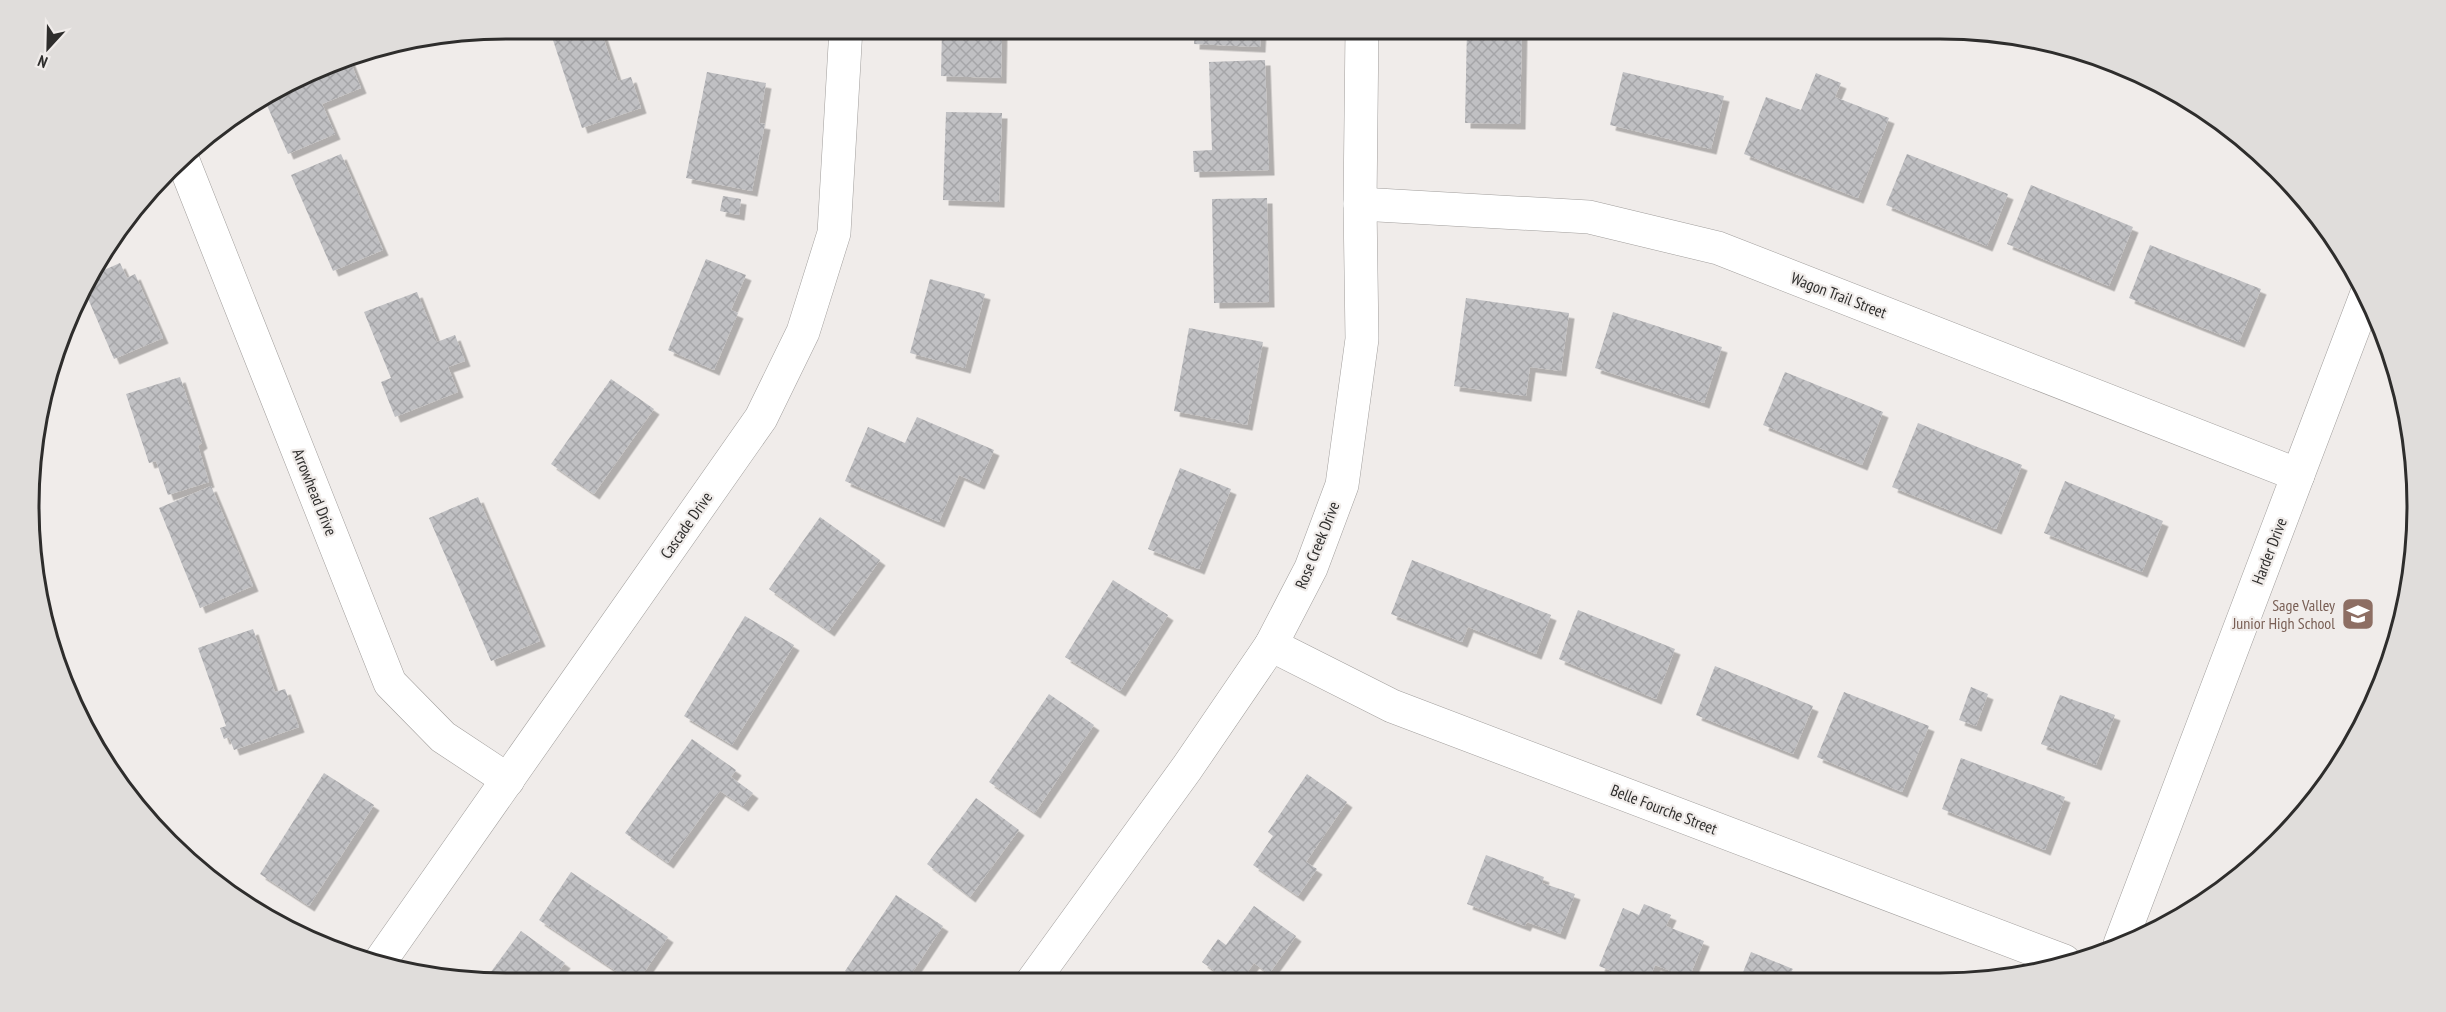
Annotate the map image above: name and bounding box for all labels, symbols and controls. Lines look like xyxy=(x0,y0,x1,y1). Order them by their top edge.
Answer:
north arrow xyxy=(18,18,78,78)
text: N xyxy=(35,51,50,73)
street label: Wagon Trail Street xyxy=(1788,268,1890,323)
street label: Arrowhead Drive xyxy=(288,446,342,538)
street label: Cascade Drive xyxy=(656,488,716,562)
street label: Rose Creek Drive xyxy=(1290,498,1344,592)
street label: Harder Drive xyxy=(2247,515,2291,587)
place label: Sage Valley Junior High School xyxy=(2231,595,2335,633)
school or university icon: Sage Valley Junior High School xyxy=(2340,596,2376,632)
street label: Belle Fourche Street xyxy=(1608,780,1721,839)

